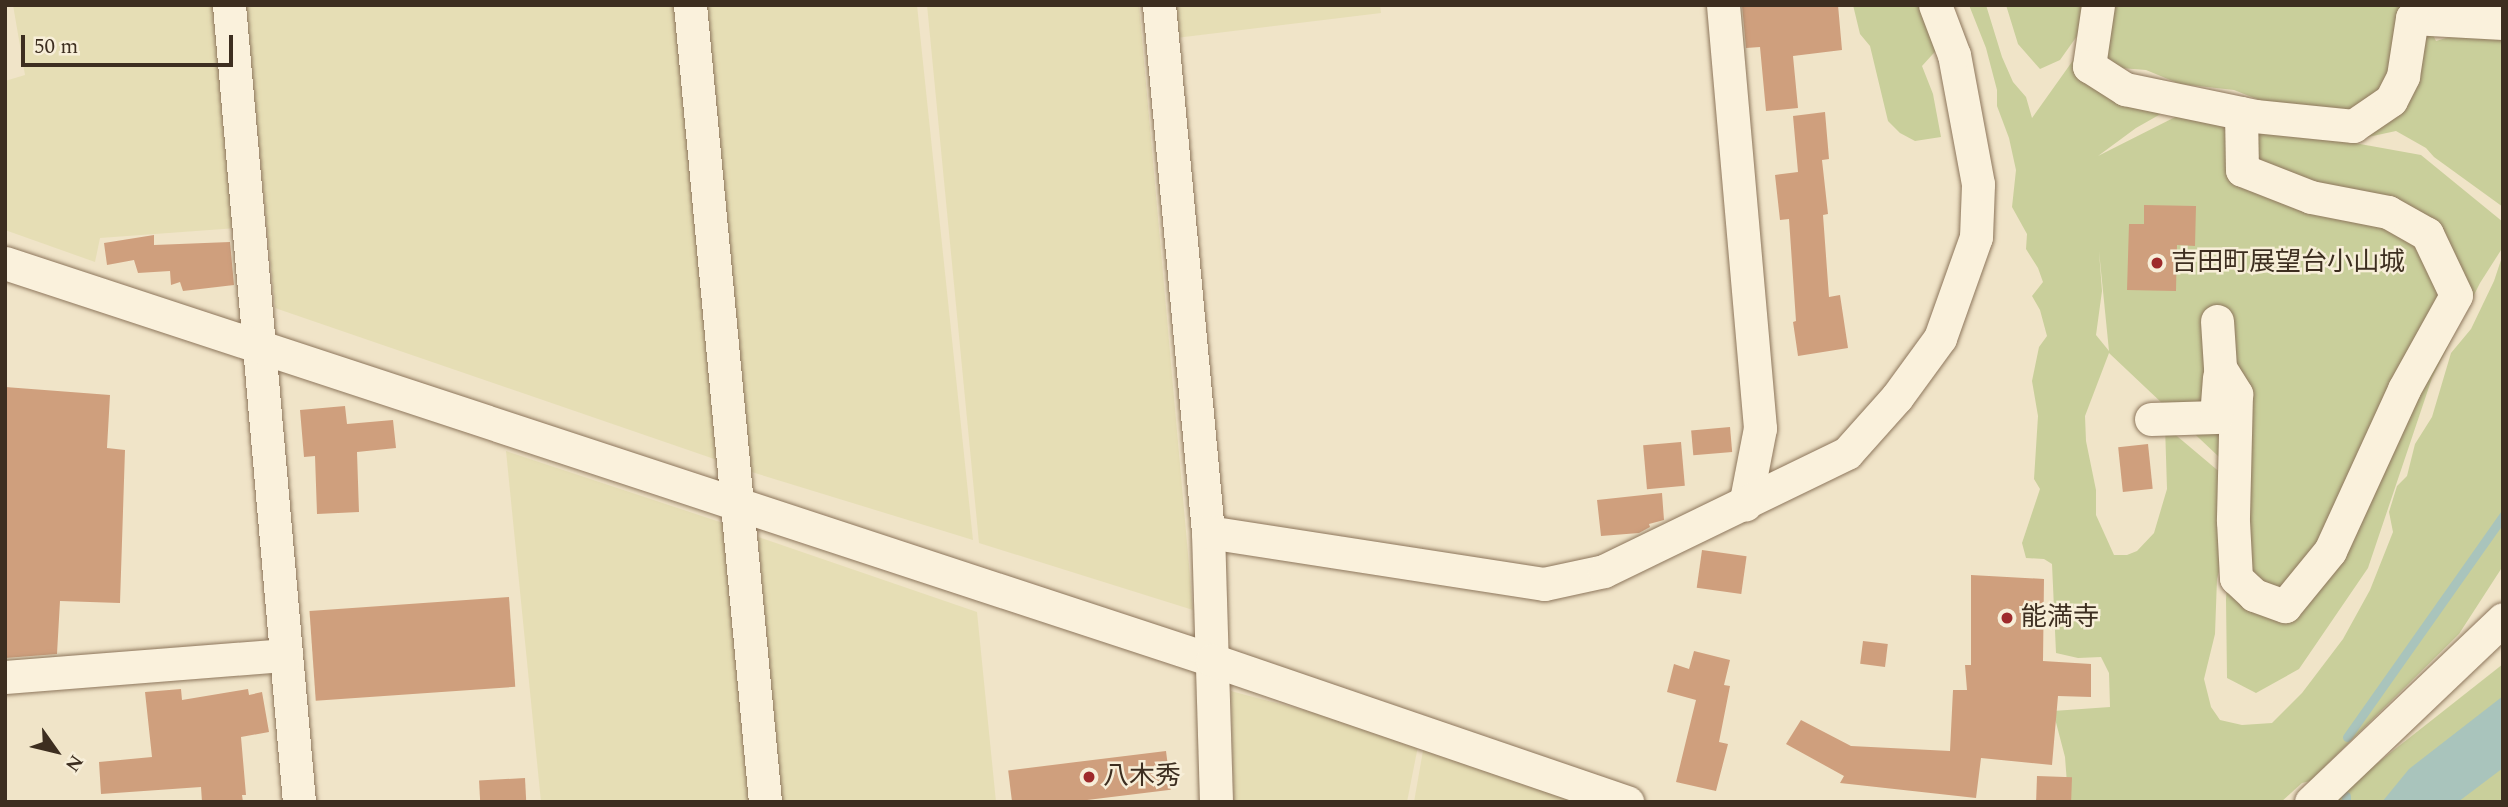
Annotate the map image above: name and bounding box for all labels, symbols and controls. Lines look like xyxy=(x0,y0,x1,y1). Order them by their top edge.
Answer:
scale bar xyxy=(24,21,236,65)
text: 50 m xyxy=(34,31,78,63)
place label: 吉田町展望台小山城 xyxy=(2171,247,2405,279)
marker: 吉田町展望台小山城 xyxy=(2149,255,2165,271)
place label: 能満寺 xyxy=(2021,602,2099,634)
marker: 能満寺 xyxy=(1999,610,2015,626)
north arrow xyxy=(21,716,91,786)
text: N xyxy=(57,748,90,778)
place label: 八木秀 xyxy=(1103,761,1181,793)
marker: 八木秀 xyxy=(1081,769,1097,785)

